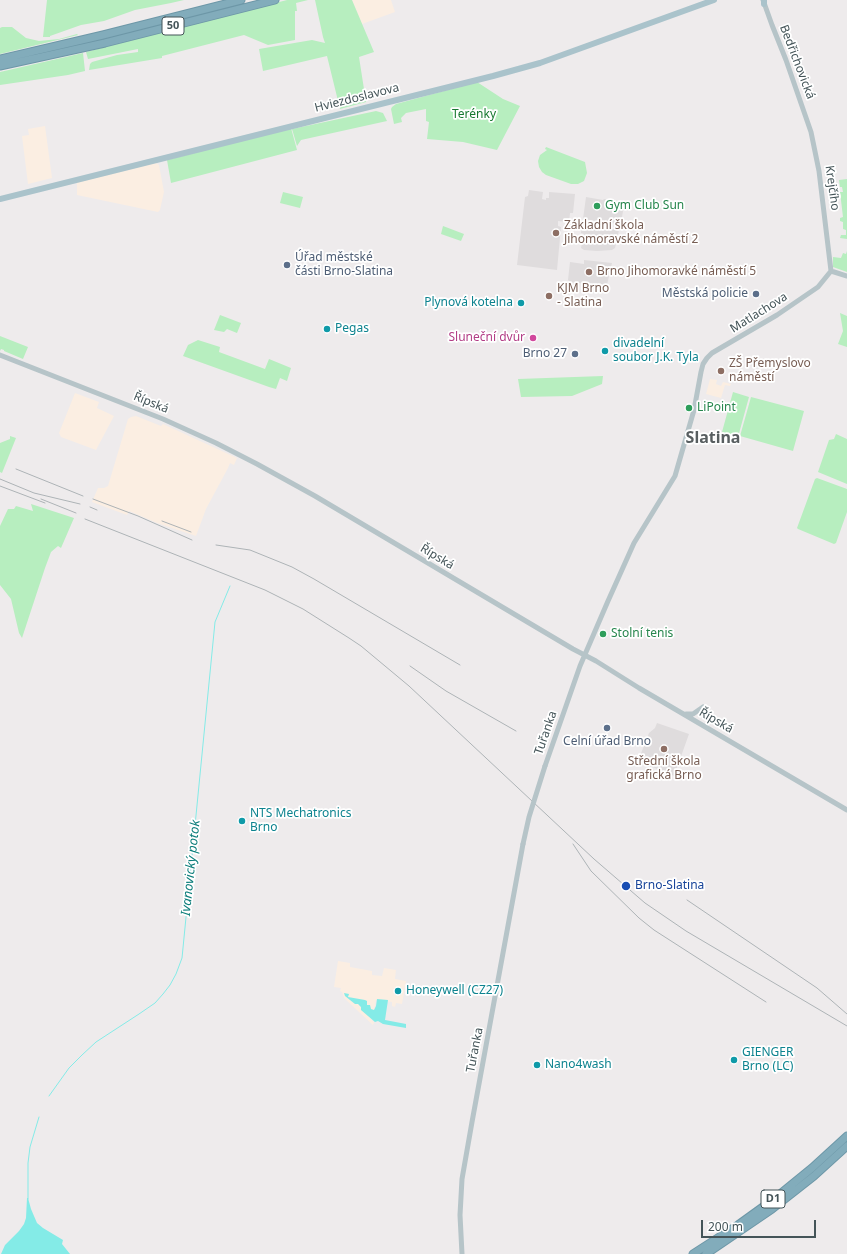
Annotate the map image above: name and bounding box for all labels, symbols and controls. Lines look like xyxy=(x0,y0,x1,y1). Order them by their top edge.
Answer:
road number: 50 xyxy=(162,17,184,35)
street label: Bedřichovická xyxy=(776,23,818,101)
street label: Hviezdoslavova xyxy=(313,81,401,115)
park label: Terénky xyxy=(452,108,496,122)
street label: Krejčího xyxy=(822,164,842,212)
place label: Gym Club Sun xyxy=(605,199,684,213)
marker: Gym Club Sun xyxy=(592,201,602,211)
place label: Základní škola Jihomoravské náměstí 2 xyxy=(564,219,698,247)
marker: Základní škola Jihomoravské náměstí 2 xyxy=(551,228,561,238)
place label: Úřad městské části Brno-Slatina xyxy=(295,251,393,279)
marker: Úřad městské části Brno-Slatina xyxy=(282,260,292,270)
place label: Brno Jihomoravké náměstí 5 xyxy=(597,265,756,279)
marker: Brno Jihomoravké náměstí 5 xyxy=(584,267,594,277)
place label: KJM Brno - Slatina xyxy=(557,282,609,310)
place label: Městská policie xyxy=(662,287,748,301)
marker: Městská policie xyxy=(751,289,761,299)
street label: Matlachova xyxy=(728,290,790,336)
marker: KJM Brno - Slatina xyxy=(544,291,554,301)
place label: Plynová kotelna xyxy=(424,296,513,310)
marker: Plynová kotelna xyxy=(516,298,526,308)
place label: Pegas xyxy=(335,322,369,336)
marker: Pegas xyxy=(322,324,332,334)
place label: Sluneční dvůr xyxy=(448,331,525,345)
marker: Sluneční dvůr xyxy=(528,333,538,343)
place label: divadelní soubor J.K. Tyla xyxy=(613,337,699,365)
marker: divadelní soubor J.K. Tyla xyxy=(600,346,610,356)
place label: Brno 27 xyxy=(523,347,567,361)
marker: Brno 27 xyxy=(570,349,580,359)
place label: ZŠ Přemyslovo náměstí xyxy=(729,357,811,385)
marker: ZŠ Přemyslovo náměstí xyxy=(716,366,726,376)
street label: Řípská xyxy=(131,389,171,417)
place label: LiPoint xyxy=(697,401,736,415)
marker: LiPoint xyxy=(684,403,694,413)
district label: Slatina xyxy=(686,428,740,448)
street label: Řípská xyxy=(418,541,456,573)
place label: Stolní tenis xyxy=(611,627,673,641)
marker: Stolní tenis xyxy=(598,629,608,639)
street label: Řípská xyxy=(696,706,736,736)
street label: Tuřanka xyxy=(532,709,560,757)
marker: Celní úřad Brno xyxy=(602,723,612,733)
place label: Celní úřad Brno xyxy=(563,735,651,749)
marker: Střední škola grafická Brno xyxy=(659,744,669,754)
place label: Střední škola grafická Brno xyxy=(626,755,702,783)
place label: NTS Mechatronics Brno xyxy=(250,807,351,835)
marker: NTS Mechatronics Brno xyxy=(237,816,247,826)
water label: Ivanovický potok xyxy=(178,819,204,917)
place label: Brno-Slatina xyxy=(635,879,704,893)
marker: Brno-Slatina xyxy=(620,880,632,892)
place label: Honeywell (CZ27) xyxy=(406,984,503,998)
marker: Honeywell (CZ27) xyxy=(393,986,403,996)
street label: Tuřanka xyxy=(464,1026,486,1074)
place label: GIENGER Brno (LC) xyxy=(742,1046,793,1074)
marker: GIENGER Brno (LC) xyxy=(729,1055,739,1065)
place label: Nano4wash xyxy=(545,1058,612,1072)
marker: Nano4wash xyxy=(532,1060,542,1070)
road number: D1 xyxy=(761,1190,785,1208)
scale bar xyxy=(703,1212,818,1238)
text: 200 m xyxy=(708,1218,743,1235)

